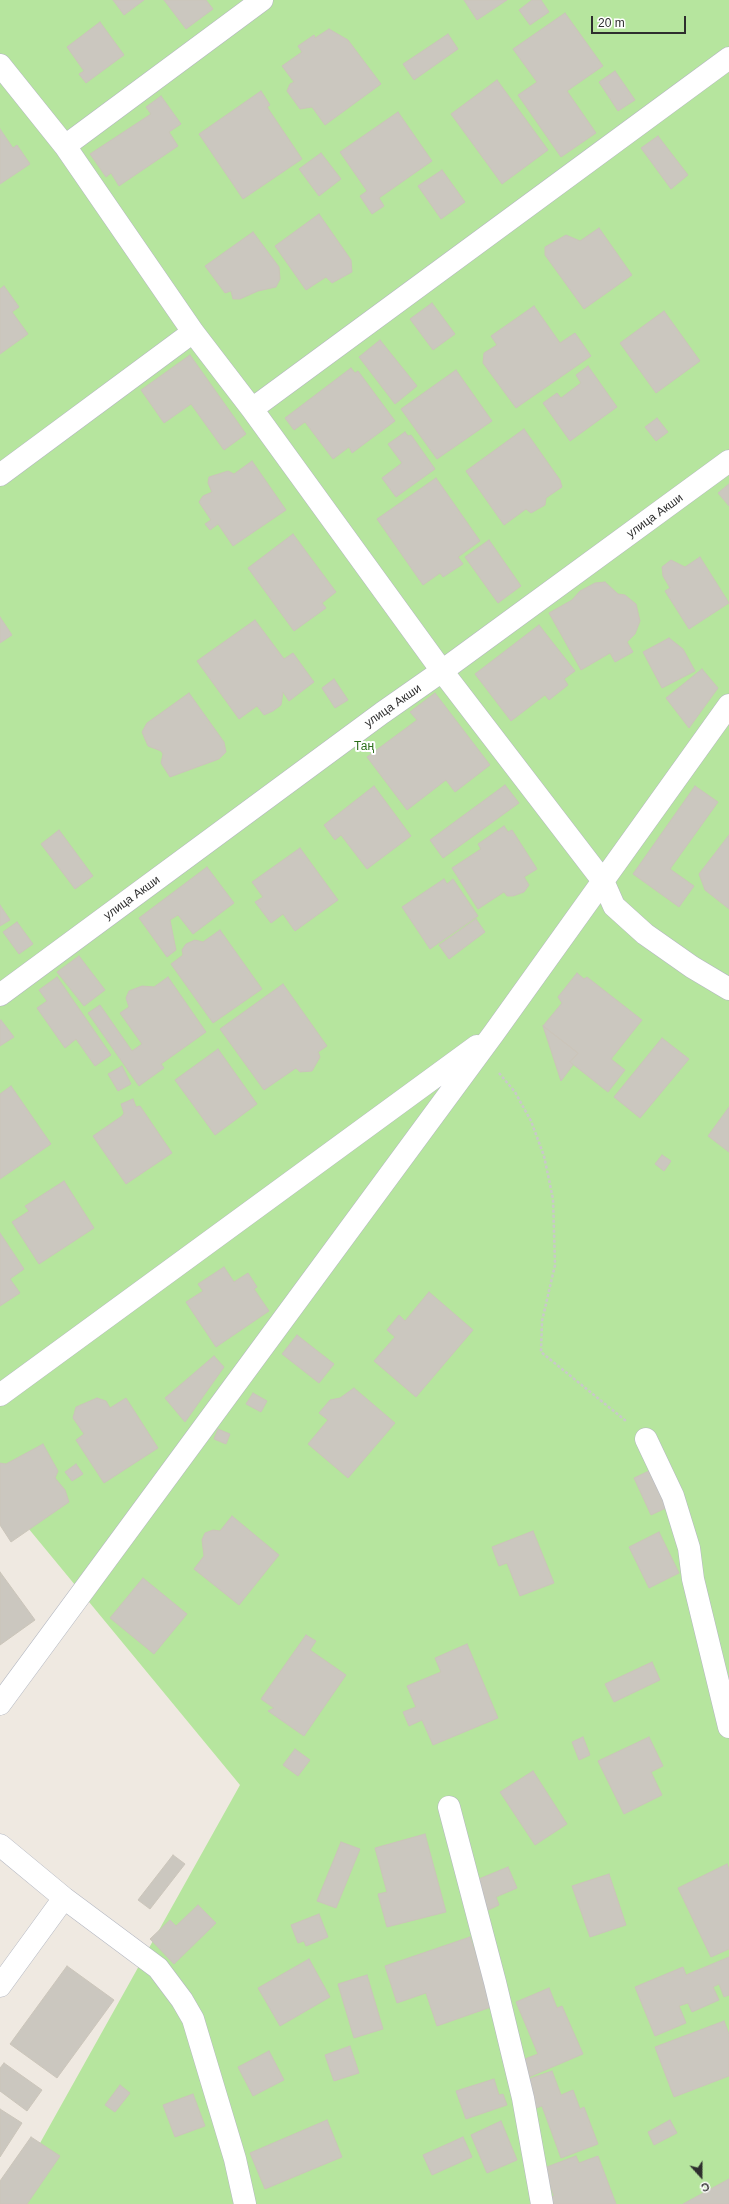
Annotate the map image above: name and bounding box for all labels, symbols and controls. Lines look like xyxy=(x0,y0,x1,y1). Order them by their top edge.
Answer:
scale bar xyxy=(593,8,688,34)
text: 20 m xyxy=(598,16,625,30)
street label: улица Акши xyxy=(624,491,686,541)
street label: улица Акши xyxy=(362,681,424,731)
park label: Таң xyxy=(354,740,374,754)
street label: улица Акши xyxy=(101,873,163,923)
north arrow xyxy=(681,2156,721,2196)
text: С xyxy=(699,2180,711,2194)

